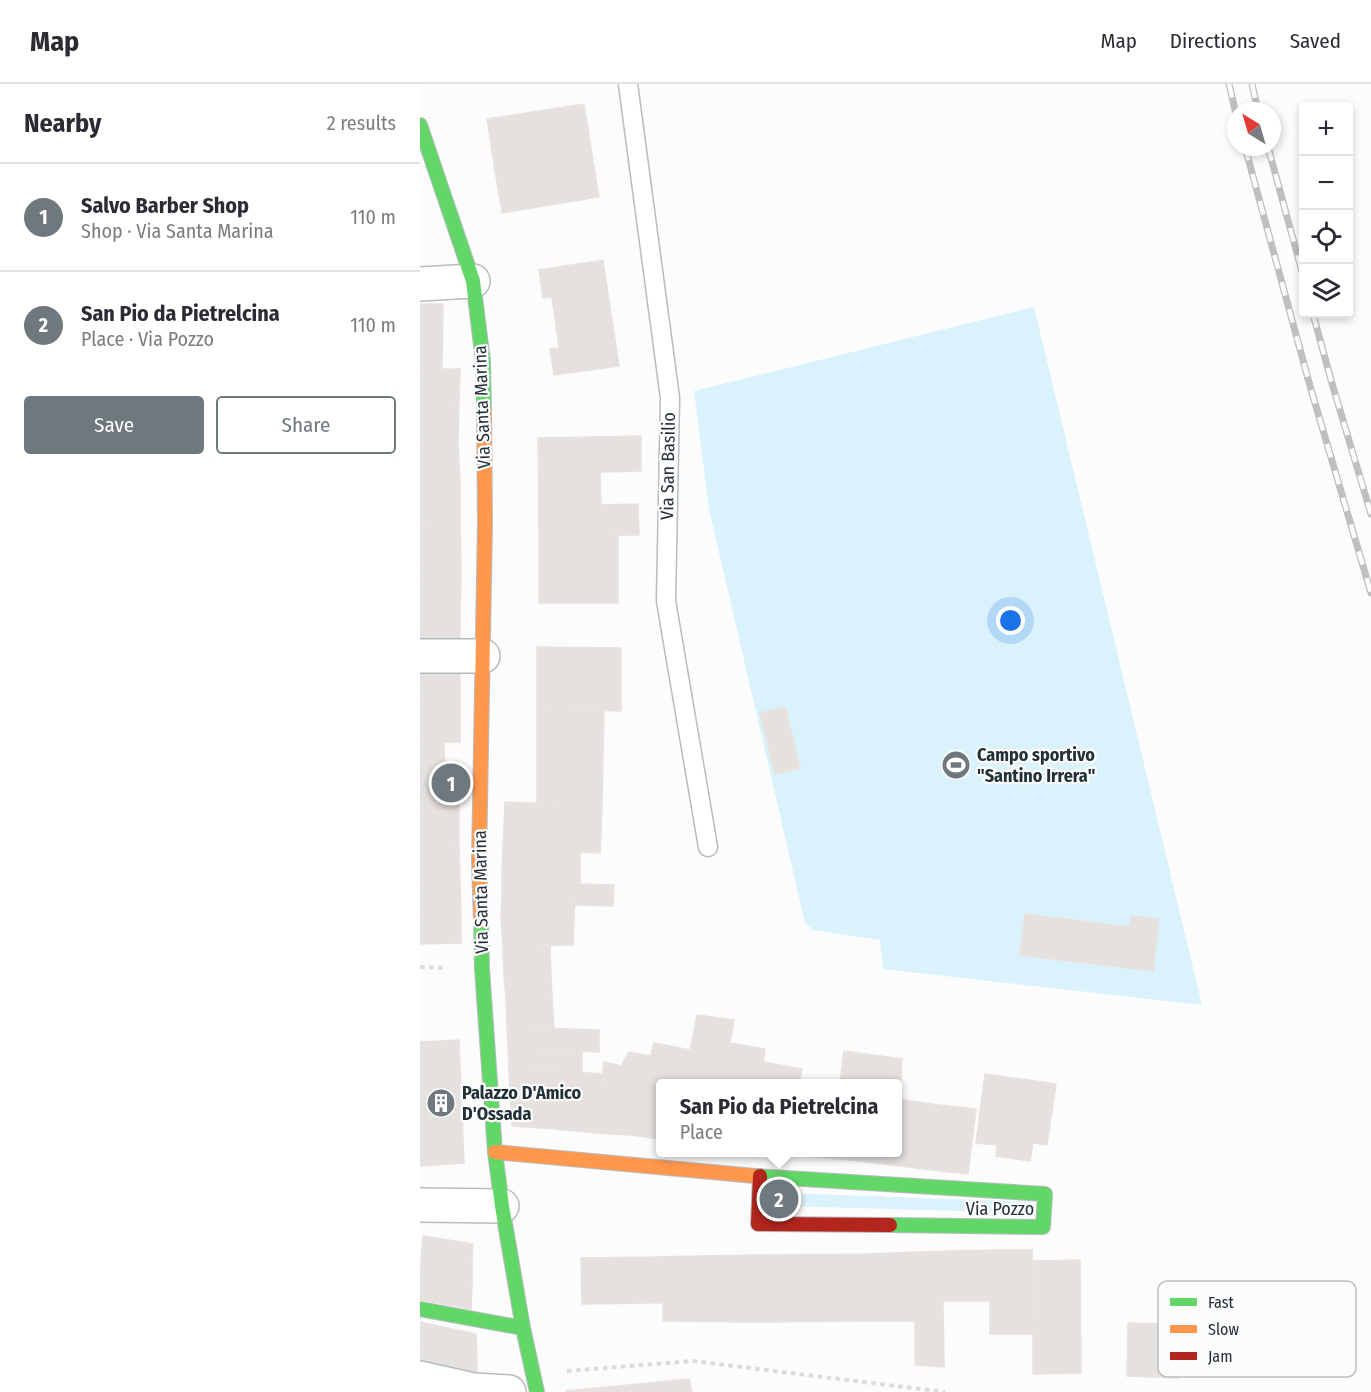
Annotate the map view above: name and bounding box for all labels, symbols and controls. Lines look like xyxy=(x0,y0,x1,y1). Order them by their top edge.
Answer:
text: Map xyxy=(30,25,79,58)
text: Map xyxy=(1100,28,1137,54)
text: Directions xyxy=(1170,28,1257,54)
text: Saved xyxy=(1290,28,1341,54)
north arrow xyxy=(1227,102,1281,156)
map controls xyxy=(1299,102,1353,318)
button: + xyxy=(1299,102,1353,156)
text: Nearby xyxy=(24,108,101,139)
text: 2 results xyxy=(327,111,396,135)
button: − xyxy=(1299,156,1353,210)
text: Salvo Barber Shop xyxy=(81,192,249,219)
text: 1 xyxy=(39,205,48,229)
text: 110 m xyxy=(350,205,396,229)
button: locate xyxy=(1299,210,1353,264)
text: Shop · Via Santa Marina xyxy=(81,219,274,243)
button: layers xyxy=(1299,264,1353,318)
text: San Pio da Pietrelcina xyxy=(81,300,280,327)
text: 2 xyxy=(39,313,48,337)
text: 110 m xyxy=(350,313,396,337)
text: Place · Via Pozzo xyxy=(81,327,214,351)
street label: Via Santa Marina xyxy=(469,345,495,469)
button: Save xyxy=(24,396,204,454)
button: Share xyxy=(216,396,396,454)
street label: Via San Basilio xyxy=(656,412,680,520)
your location xyxy=(996,606,1025,635)
place label: Campo sportivo "Santino Irrera" xyxy=(977,744,1095,787)
sports icon: Campo sportivo "Santino Irrera" xyxy=(940,749,972,781)
pin: 1 xyxy=(432,760,471,806)
street label: Via Santa Marina xyxy=(469,830,493,954)
popup xyxy=(656,1079,902,1157)
place label: Palazzo D'Amico D'Ossada xyxy=(462,1082,582,1125)
building icon: Palazzo D'Amico D'Ossada xyxy=(425,1087,457,1119)
text: San Pio da Pietrelcina xyxy=(680,1093,878,1120)
text: Place xyxy=(680,1120,723,1144)
pin: 2 xyxy=(760,1176,798,1222)
street label: Via Pozzo xyxy=(966,1198,1034,1220)
legend xyxy=(1158,1281,1356,1377)
text: Fast xyxy=(1208,1293,1235,1312)
text: Slow xyxy=(1208,1320,1239,1339)
text: Jam xyxy=(1208,1347,1233,1366)

